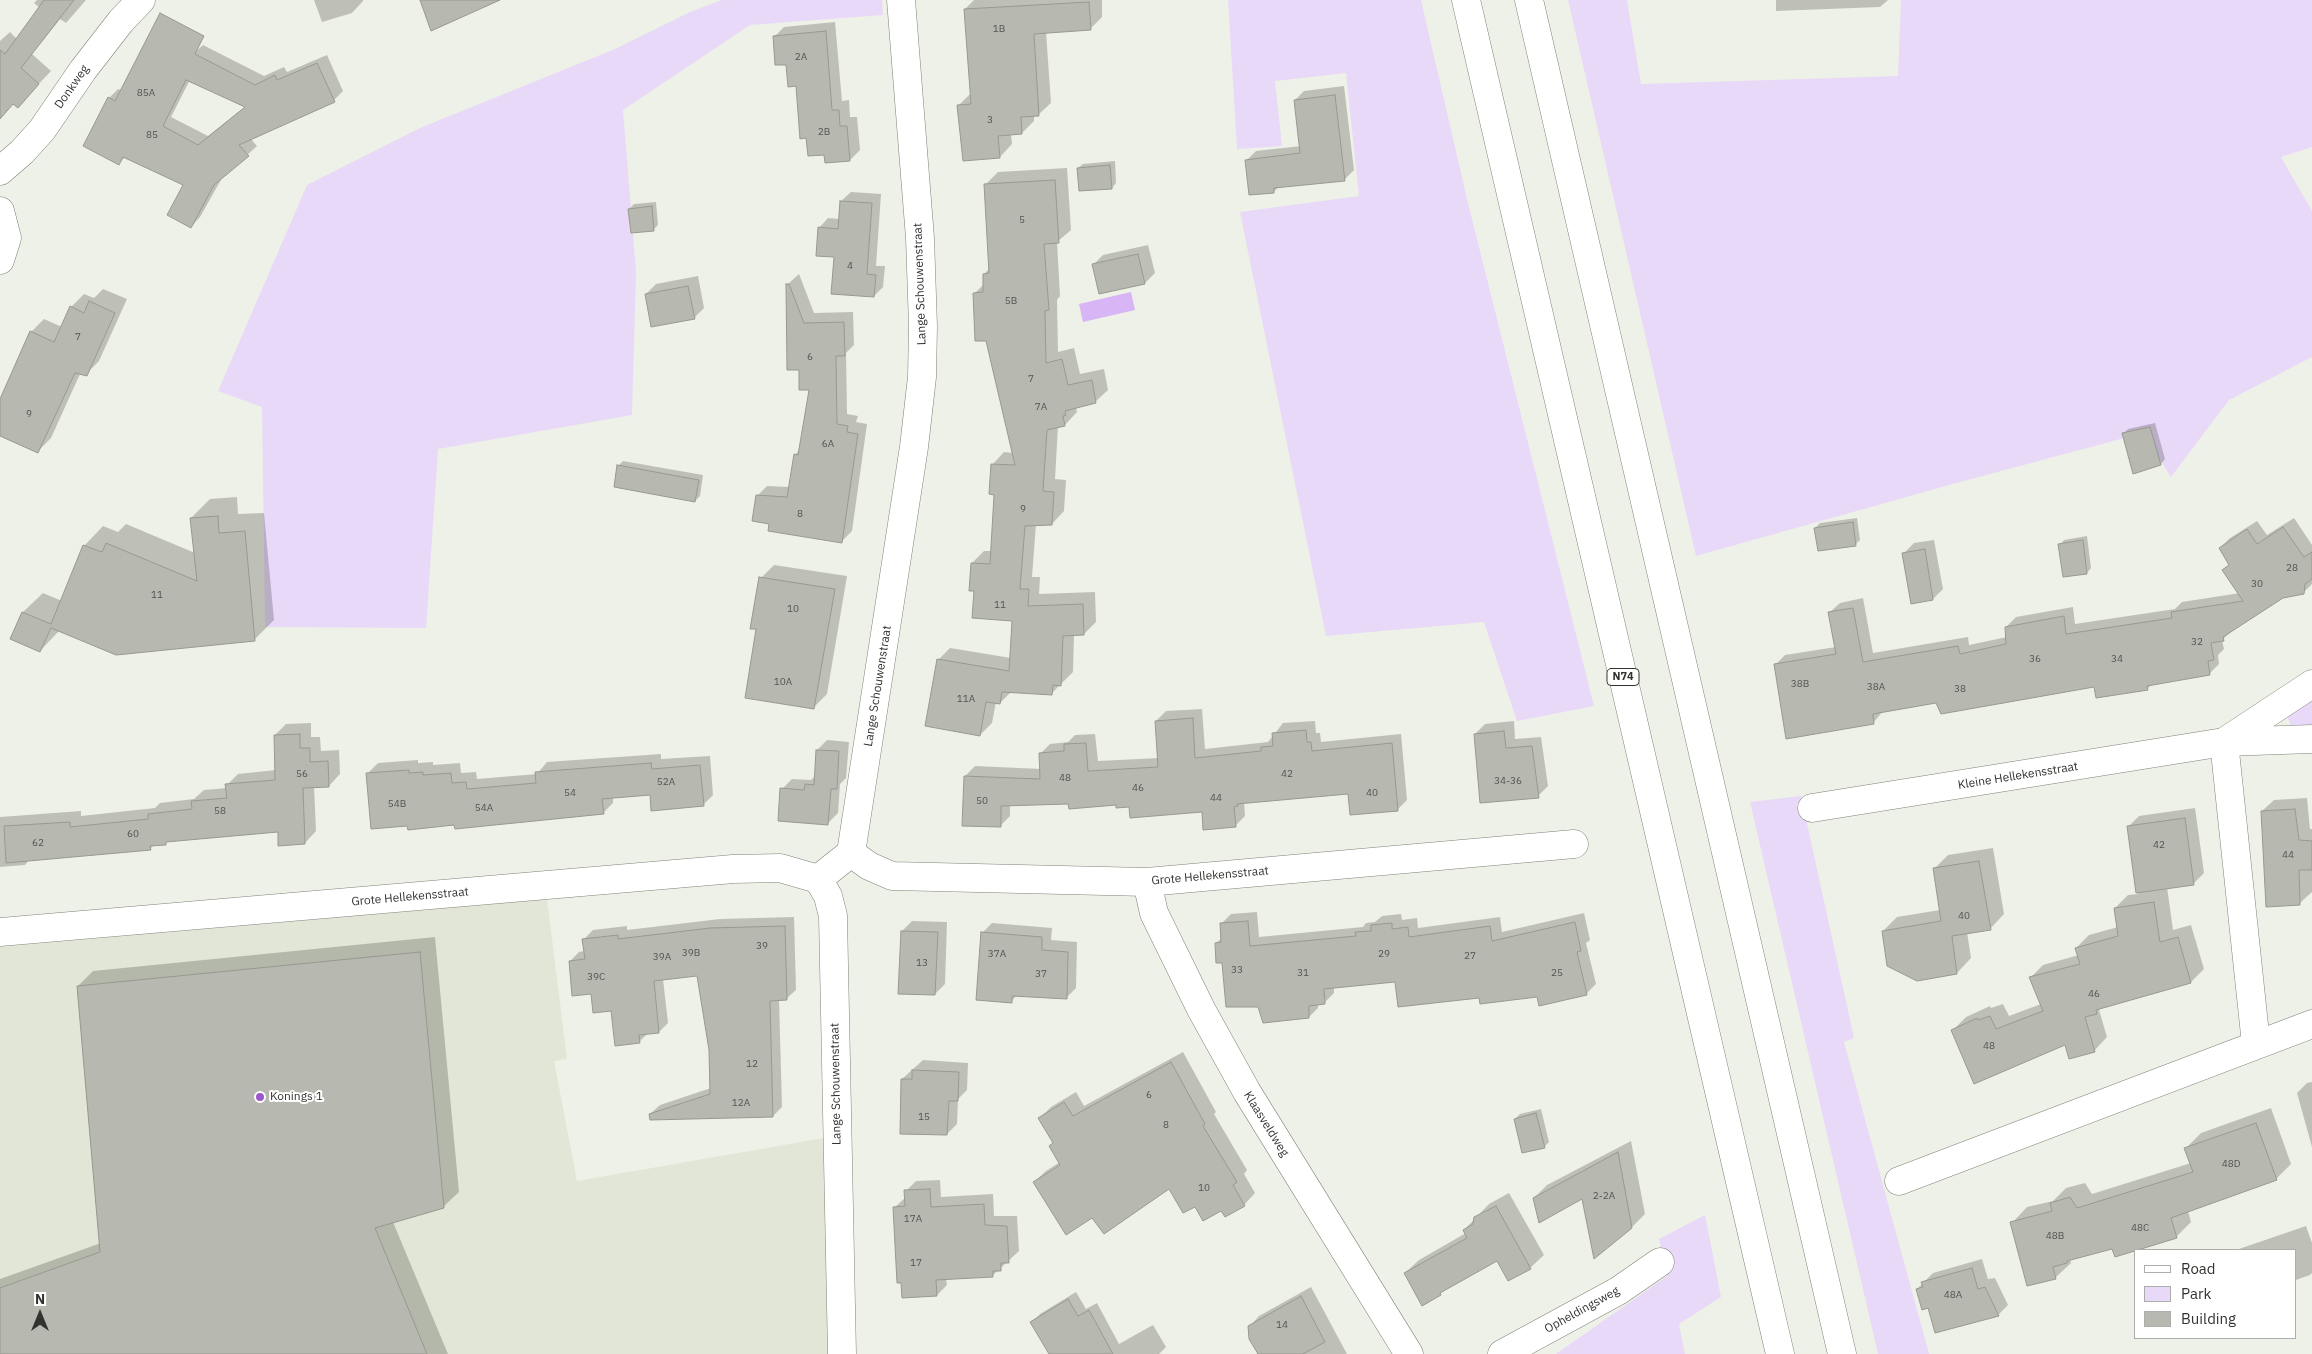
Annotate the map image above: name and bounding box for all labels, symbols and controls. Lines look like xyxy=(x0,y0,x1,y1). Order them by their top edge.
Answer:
house number: 1B xyxy=(993,23,1005,35)
house number: 2A xyxy=(795,51,807,63)
street label: Donkweg xyxy=(52,62,92,112)
house number: 85A xyxy=(137,87,155,99)
house number: 3 xyxy=(987,114,993,126)
house number: 2B xyxy=(818,126,830,138)
house number: 85 xyxy=(146,129,158,141)
house number: 5 xyxy=(1019,214,1025,226)
street label: Lange Schouwenstraat xyxy=(911,223,929,345)
house number: 4 xyxy=(847,260,853,272)
house number: 5B xyxy=(1005,295,1017,307)
house number: 7 xyxy=(75,331,81,343)
house number: 6 xyxy=(807,351,813,363)
house number: 7 xyxy=(1028,373,1034,385)
house number: 7A xyxy=(1035,401,1047,413)
house number: 9 xyxy=(26,408,32,420)
house number: 6A xyxy=(822,438,834,450)
house number: 9 xyxy=(1020,503,1026,515)
house number: 8 xyxy=(797,508,803,520)
house number: 28 xyxy=(2286,562,2298,574)
house number: 30 xyxy=(2251,578,2263,590)
house number: 11 xyxy=(151,589,163,601)
house number: 11 xyxy=(994,599,1006,611)
house number: 10 xyxy=(787,603,799,615)
street label: Lange Schouwenstraat xyxy=(861,625,895,747)
house number: 32 xyxy=(2191,636,2203,648)
house number: 36 xyxy=(2029,653,2041,665)
house number: 34 xyxy=(2111,653,2123,665)
road number: N74 xyxy=(1607,669,1639,686)
house number: 10A xyxy=(774,676,792,688)
house number: 38B xyxy=(1791,678,1809,690)
house number: 38A xyxy=(1867,681,1885,693)
house number: 38 xyxy=(1954,683,1966,695)
house number: 11A xyxy=(957,693,975,705)
street label: Kleine Hellekensstraat xyxy=(1957,759,2079,793)
house number: 56 xyxy=(296,768,308,780)
house number: 42 xyxy=(1281,768,1293,780)
house number: 48 xyxy=(1059,772,1071,784)
house number: 34-36 xyxy=(1494,775,1522,787)
house number: 52A xyxy=(657,776,675,788)
house number: 46 xyxy=(1132,782,1144,794)
house number: 54 xyxy=(564,787,576,799)
house number: 40 xyxy=(1366,787,1378,799)
house number: 44 xyxy=(1210,792,1222,804)
house number: 50 xyxy=(976,795,988,807)
house number: 54B xyxy=(388,798,406,810)
house number: 54A xyxy=(475,802,493,814)
house number: 58 xyxy=(214,805,226,817)
house number: 60 xyxy=(127,828,139,840)
house number: 62 xyxy=(32,837,44,849)
house number: 42 xyxy=(2153,839,2165,851)
house number: 44 xyxy=(2282,849,2294,861)
street label: Grote Hellekensstraat xyxy=(1151,864,1269,888)
street label: Grote Hellekensstraat xyxy=(351,885,469,909)
house number: 40 xyxy=(1958,910,1970,922)
house number: 39 xyxy=(756,940,768,952)
house number: 39B xyxy=(682,947,700,959)
house number: 37A xyxy=(988,948,1006,960)
house number: 29 xyxy=(1378,948,1390,960)
house number: 27 xyxy=(1464,950,1476,962)
house number: 39A xyxy=(653,951,671,963)
house number: 13 xyxy=(916,957,928,969)
house number: 33 xyxy=(1231,964,1243,976)
house number: 31 xyxy=(1297,967,1309,979)
house number: 25 xyxy=(1551,967,1563,979)
house number: 37 xyxy=(1035,968,1047,980)
house number: 39C xyxy=(587,971,605,983)
house number: 46 xyxy=(2088,988,2100,1000)
street label: Lange Schouwenstraat xyxy=(828,1023,844,1145)
house number: 48 xyxy=(1983,1040,1995,1052)
house number: 12 xyxy=(746,1058,758,1070)
house number: 6 xyxy=(1146,1089,1152,1101)
street label: Klaasveldweg xyxy=(1240,1089,1292,1159)
place label: Konings 1 xyxy=(270,1090,323,1104)
marker: Konings 1 xyxy=(254,1091,266,1103)
house number: 12A xyxy=(732,1097,750,1109)
house number: 15 xyxy=(918,1111,930,1123)
house number: 8 xyxy=(1163,1119,1169,1131)
house number: 48D xyxy=(2222,1158,2240,1170)
house number: 10 xyxy=(1198,1182,1210,1194)
house number: 2-2A xyxy=(1593,1190,1615,1202)
house number: 17A xyxy=(904,1213,922,1225)
house number: 48C xyxy=(2131,1222,2149,1234)
house number: 48B xyxy=(2046,1230,2064,1242)
legend xyxy=(2134,1249,2297,1339)
house number: 17 xyxy=(910,1257,922,1269)
text: Road xyxy=(2181,1259,2216,1278)
street label: Opheldingsweg xyxy=(1542,1284,1622,1336)
text: Park xyxy=(2181,1284,2211,1303)
north arrow xyxy=(15,1289,65,1339)
house number: 48A xyxy=(1944,1289,1962,1301)
text: N xyxy=(35,1290,45,1308)
text: Building xyxy=(2181,1309,2236,1328)
house number: 14 xyxy=(1276,1319,1288,1331)

